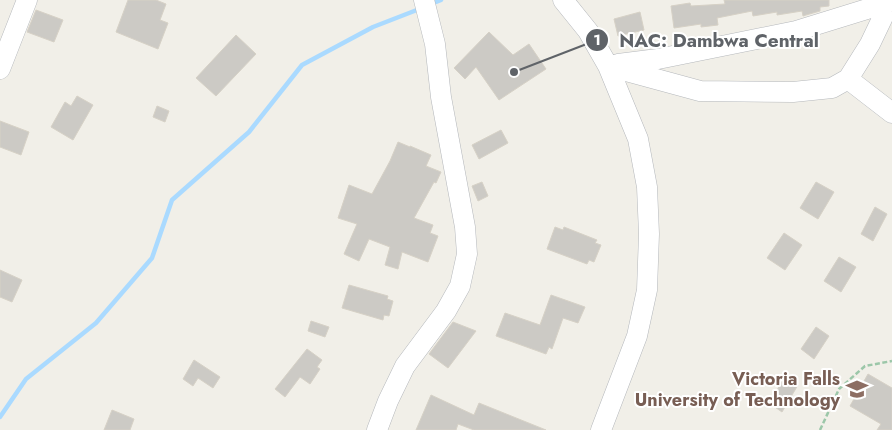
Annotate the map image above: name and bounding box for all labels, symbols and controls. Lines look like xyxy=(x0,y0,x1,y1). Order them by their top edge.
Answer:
callout: NAC: Dambwa Central xyxy=(585,23,829,57)
text: NAC: Dambwa Central xyxy=(619,27,819,54)
text: 1 xyxy=(593,29,601,51)
place label: Victoria Falls University of Technology xyxy=(635,366,841,413)
school or university icon: Victoria Falls University of Technology xyxy=(844,376,870,402)

